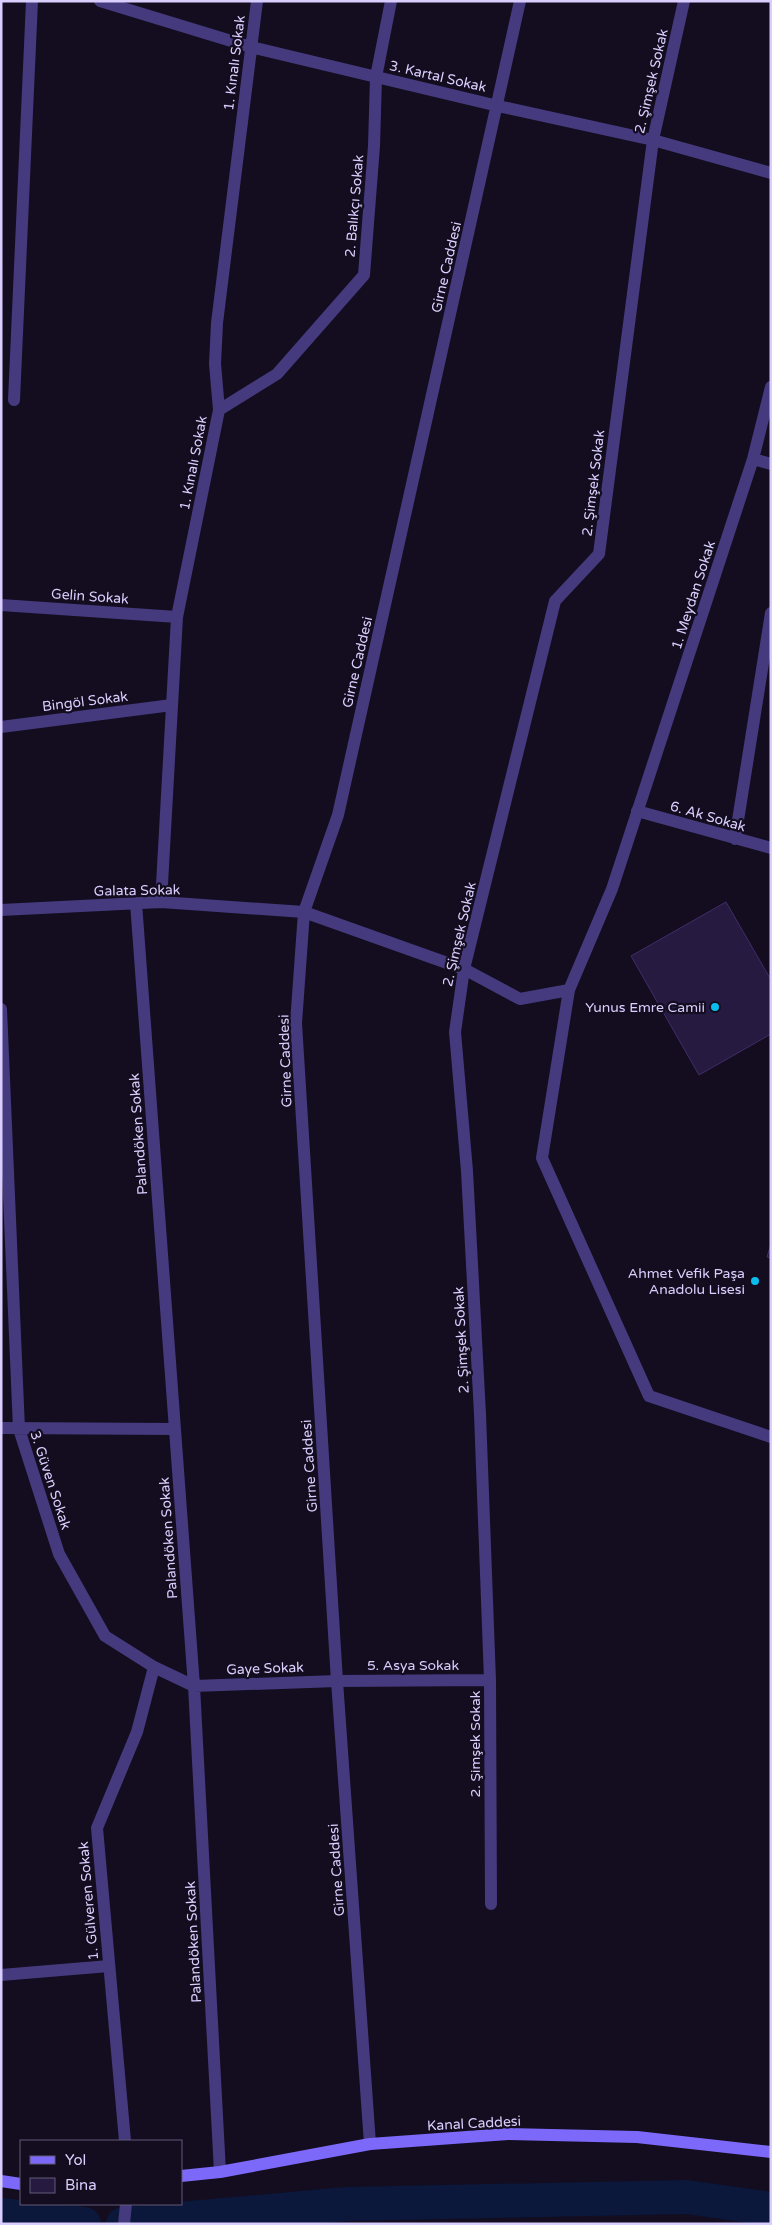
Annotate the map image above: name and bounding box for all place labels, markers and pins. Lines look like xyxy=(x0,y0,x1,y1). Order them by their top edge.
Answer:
place label: Yunus Emre Camii xyxy=(585,999,705,1016)
marker: Yunus Emre Camii xyxy=(709,1001,721,1013)
place label: Ahmet Vefik Paşa Anadolu Lisesi xyxy=(628,1265,745,1298)
marker: Ahmet Vefik Paşa Anadolu Lisesi xyxy=(749,1275,761,1287)

